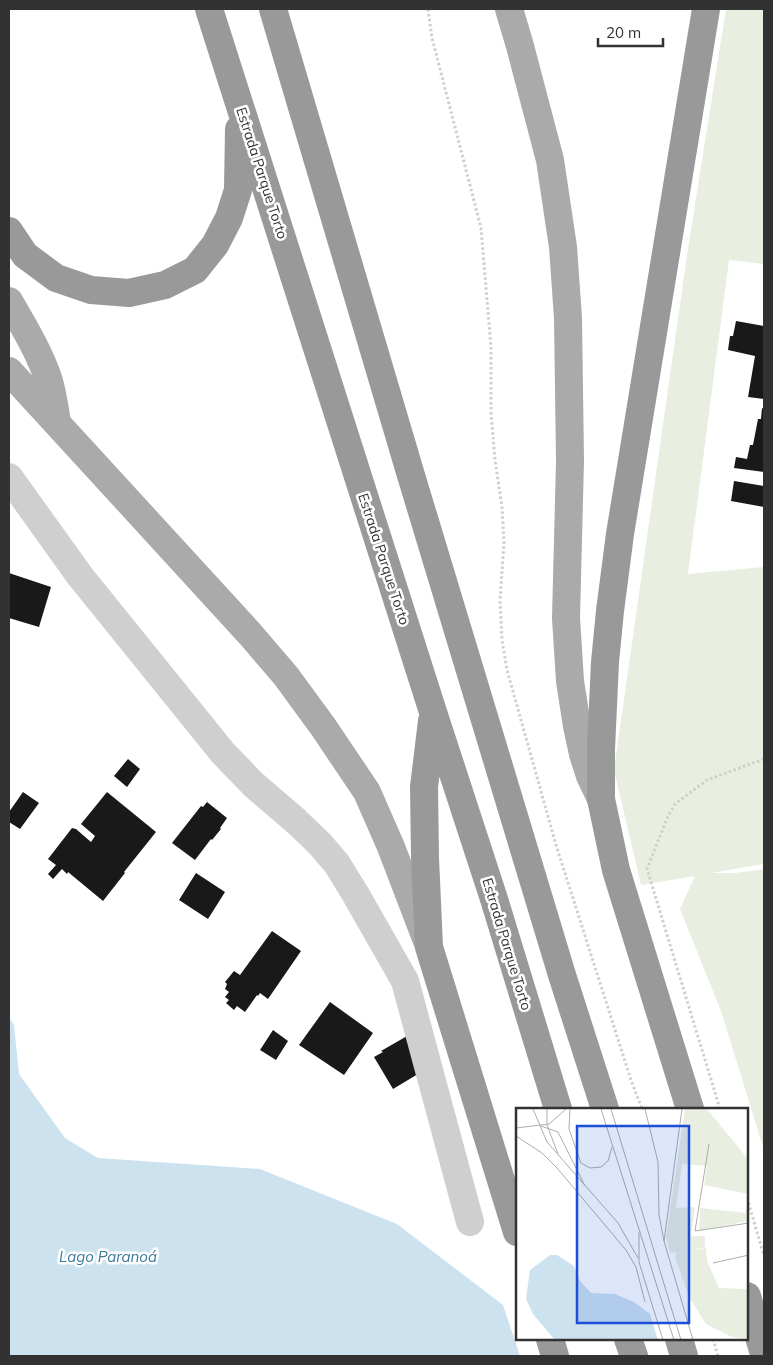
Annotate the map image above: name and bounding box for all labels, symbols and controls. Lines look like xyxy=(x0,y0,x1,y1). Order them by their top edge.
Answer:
scale bar xyxy=(598,15,663,47)
text: 20 m xyxy=(606,23,641,42)
street label: Estrada Parque Torto xyxy=(232,105,292,241)
street label: Estrada Parque Torto xyxy=(354,491,414,627)
street label: Estrada Parque Torto xyxy=(478,876,536,1012)
inset map xyxy=(516,1108,748,1340)
water label: Lago Paranoá xyxy=(59,1247,157,1266)

